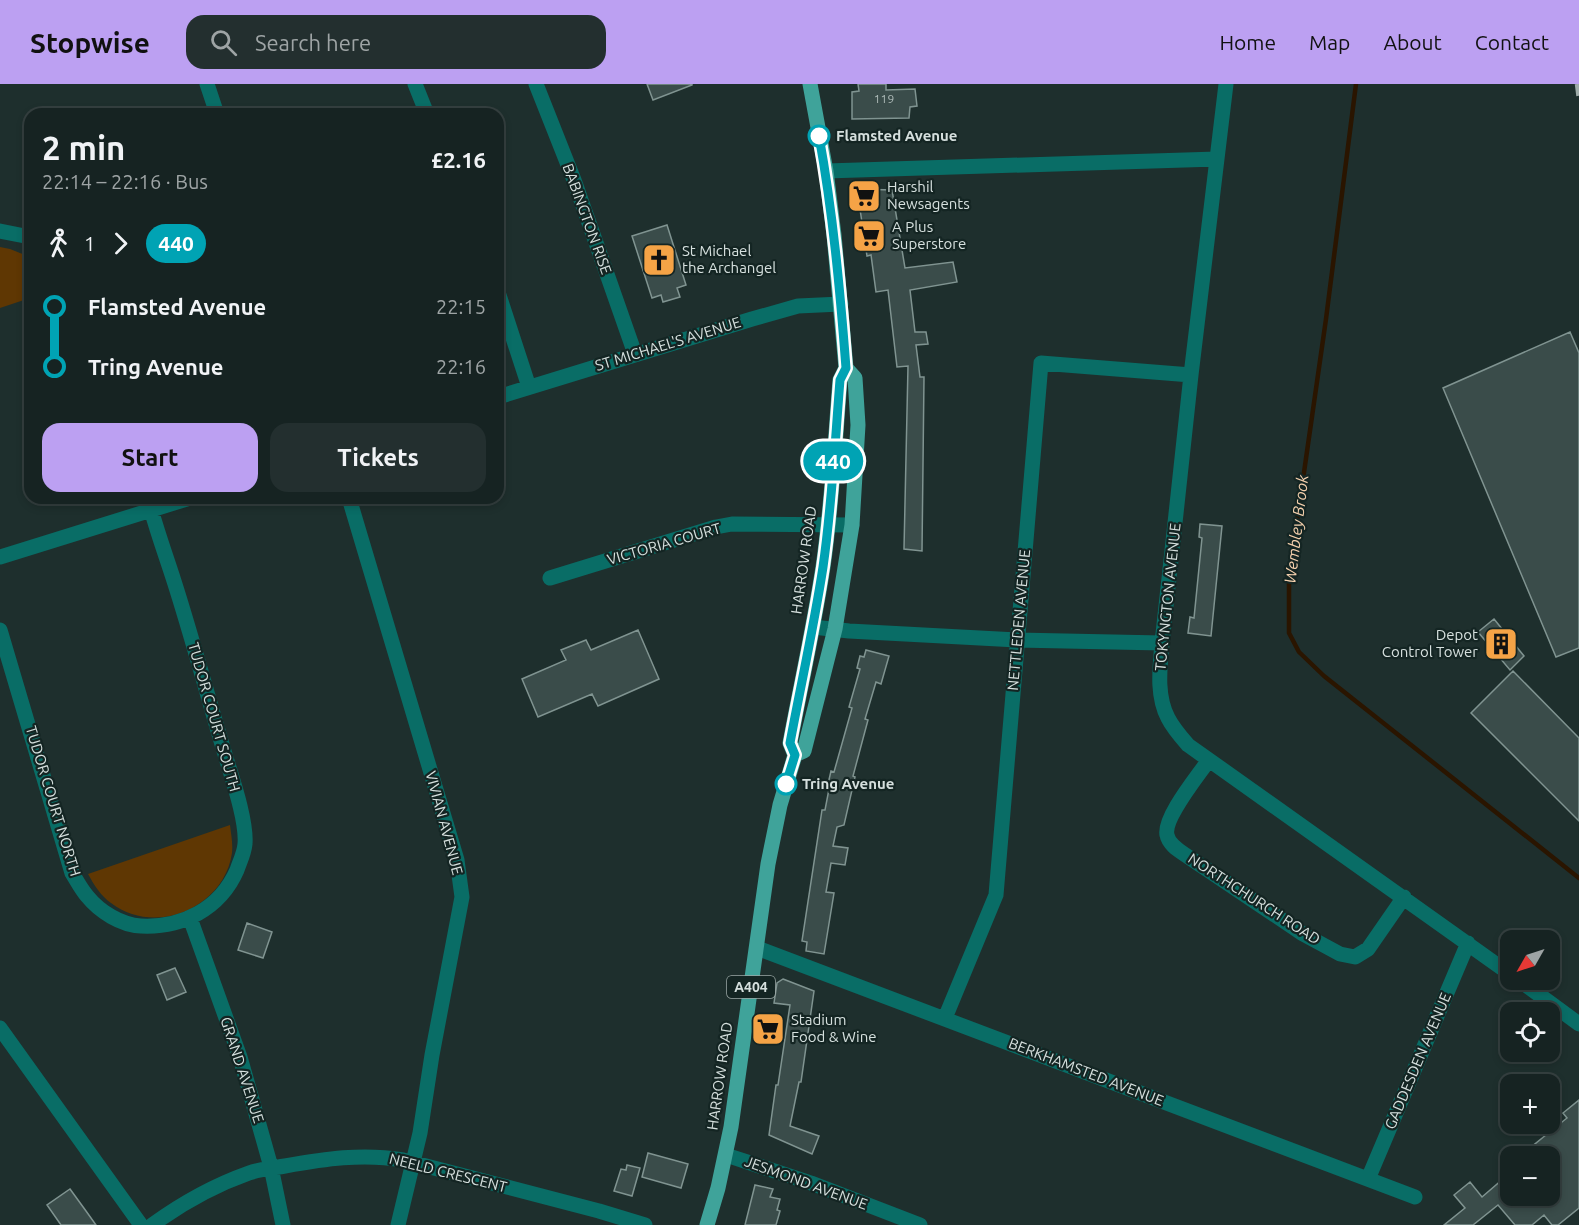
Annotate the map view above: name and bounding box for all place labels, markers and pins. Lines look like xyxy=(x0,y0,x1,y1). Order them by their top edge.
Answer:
marker: Flamsted Avenue xyxy=(808,125,830,147)
place label: Flamsted Avenue xyxy=(836,127,958,144)
supermarket icon: Harshil Newsagents xyxy=(846,178,882,214)
place label: Harshil Newsagents xyxy=(887,178,970,212)
supermarket icon: A Plus Superstore xyxy=(851,218,887,254)
place label: A Plus Superstore xyxy=(892,218,966,252)
church icon: St Michael the Archangel xyxy=(641,242,677,278)
place label: St Michael the Archangel xyxy=(682,242,776,276)
place label: Depot Control Tower xyxy=(1382,626,1478,660)
building icon: Depot Control Tower xyxy=(1483,626,1519,662)
marker: Tring Avenue xyxy=(775,773,797,795)
place label: Tring Avenue xyxy=(802,775,894,792)
supermarket icon: Stadium Food & Wine xyxy=(750,1011,786,1047)
place label: Stadium Food & Wine xyxy=(791,1011,877,1045)

